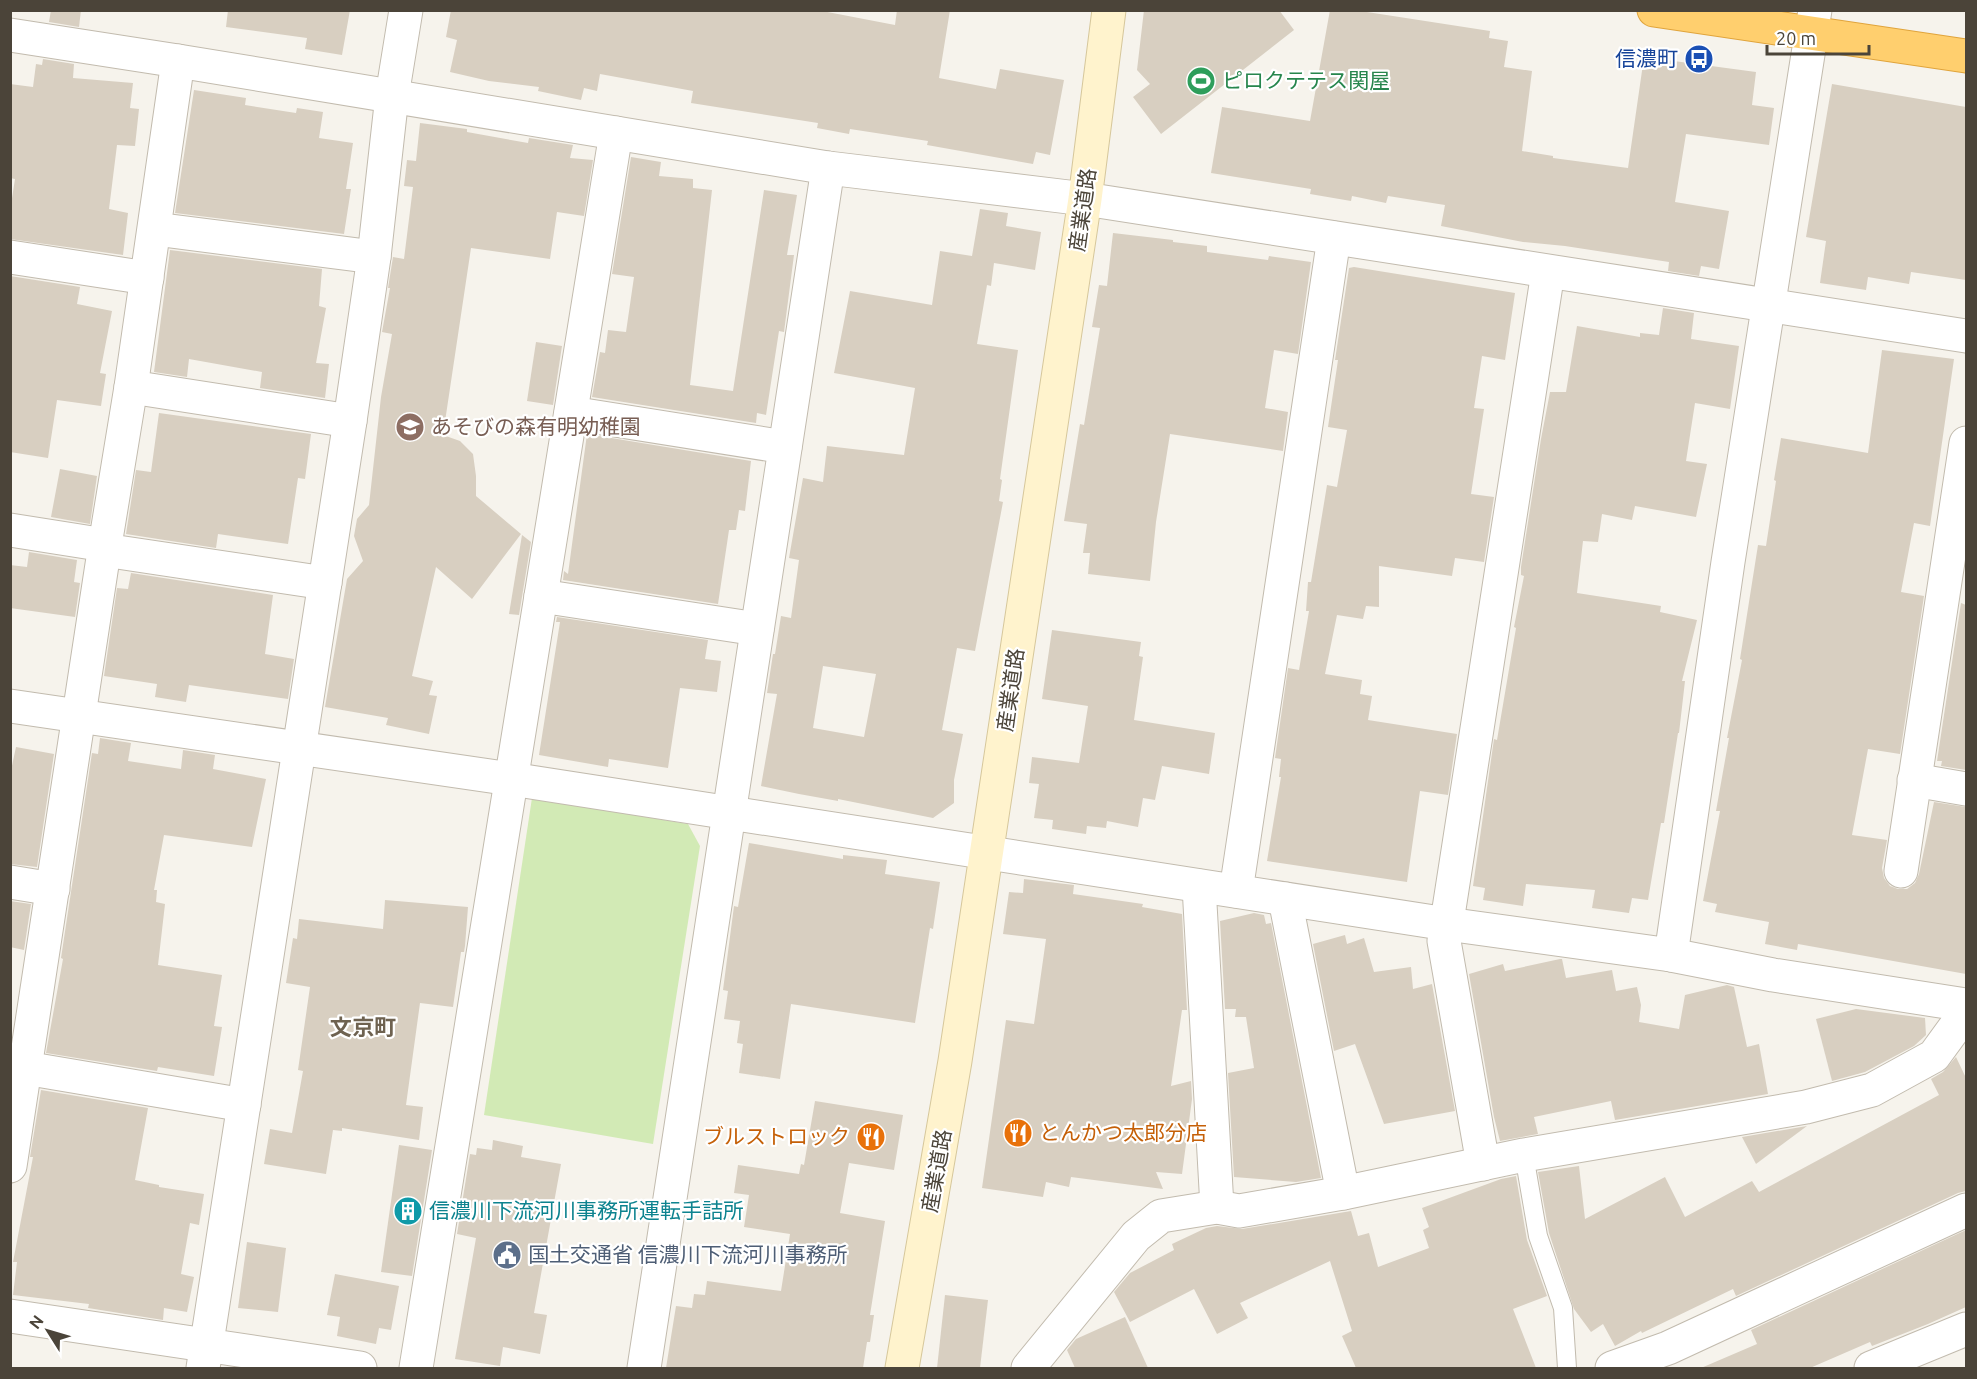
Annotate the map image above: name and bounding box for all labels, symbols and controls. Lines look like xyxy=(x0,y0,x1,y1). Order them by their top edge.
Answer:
scale bar xyxy=(1767,18,1869,56)
text: 20 m xyxy=(1776,28,1816,48)
bus stop icon: 信濃町 xyxy=(1683,43,1715,75)
place label: 信濃町 xyxy=(1615,46,1678,70)
sports icon: ピロクテテス関屋 xyxy=(1185,65,1217,97)
place label: ピロクテテス関屋 xyxy=(1222,68,1390,92)
street label: 産業道路 xyxy=(1064,167,1100,253)
school or university icon: あそびの森有明幼稚園 xyxy=(394,411,426,443)
place label: あそびの森有明幼稚園 xyxy=(431,414,641,438)
street label: 産業道路 xyxy=(992,647,1028,733)
district label: 文京町 xyxy=(330,1014,396,1039)
restaurant icon: とんかつ太郎分店 xyxy=(1002,1117,1034,1149)
place label: とんかつ太郎分店 xyxy=(1039,1120,1207,1144)
restaurant icon: ブルストロック xyxy=(855,1121,887,1153)
place label: ブルストロック xyxy=(703,1124,850,1148)
street label: 産業道路 xyxy=(917,1127,955,1214)
building icon: 信濃川下流河川事務所運転手詰所 xyxy=(392,1195,424,1227)
place label: 信濃川下流河川事務所運転手詰所 xyxy=(429,1198,744,1222)
public building icon: 国土交通省 信濃川下流河川事務所 xyxy=(491,1239,523,1271)
place label: 国土交通省 信濃川下流河川事務所 xyxy=(528,1242,848,1266)
north arrow xyxy=(18,1301,78,1361)
text: N xyxy=(25,1312,47,1332)

